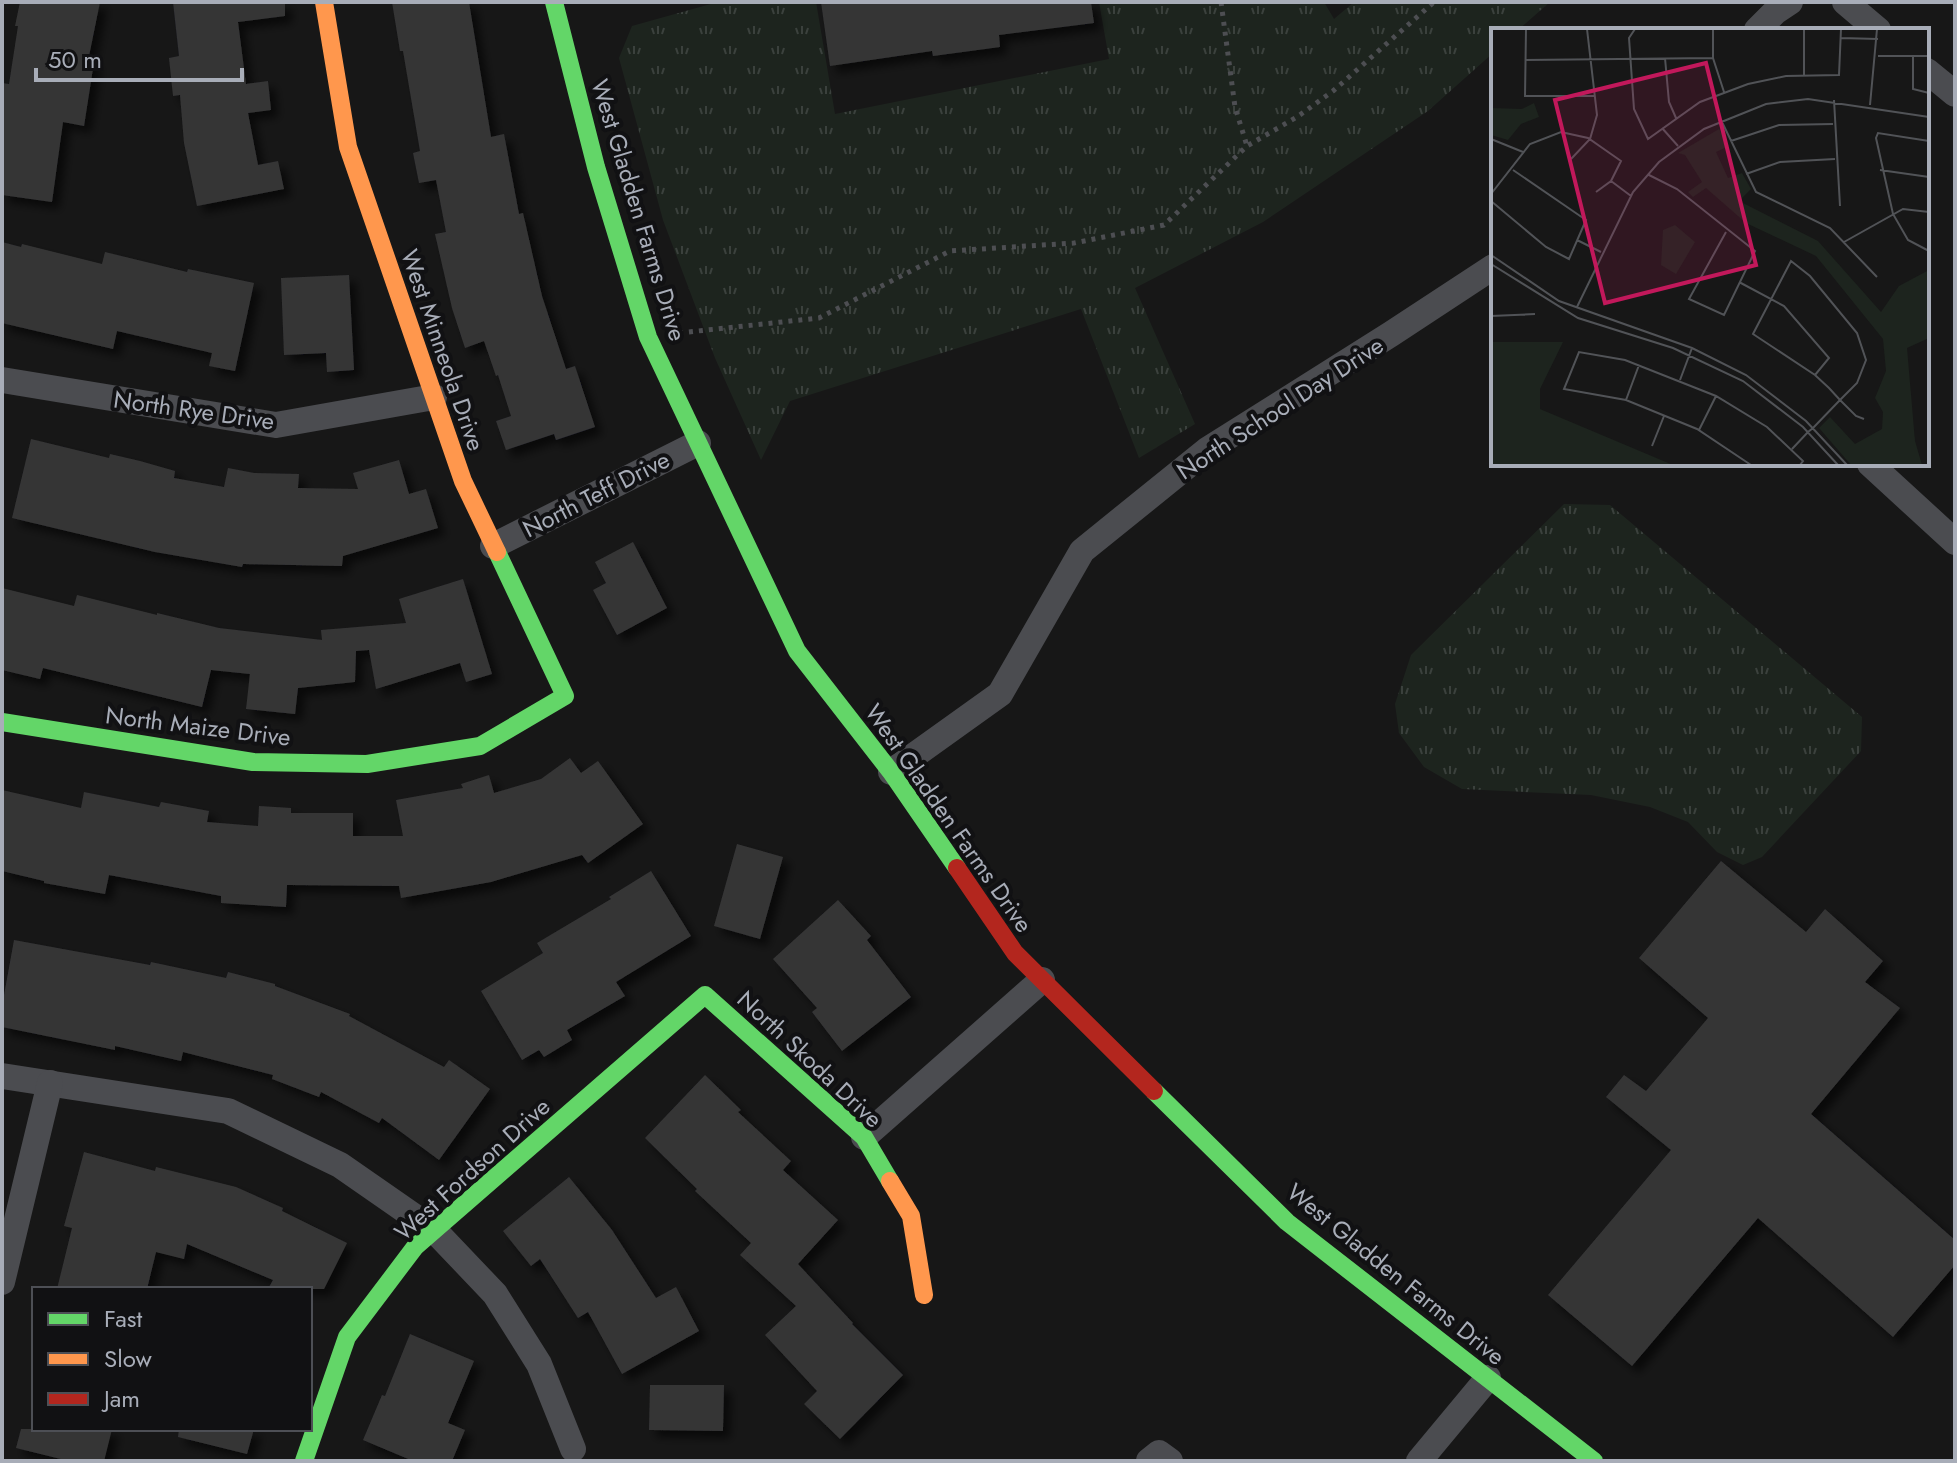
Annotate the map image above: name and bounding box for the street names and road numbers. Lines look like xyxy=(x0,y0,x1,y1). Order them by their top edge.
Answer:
street label: West Gladden Farms Drive xyxy=(582,75,696,345)
street label: West Minneola Drive xyxy=(392,245,494,455)
street label: North School Day Drive xyxy=(1170,328,1390,488)
street label: North Rye Drive xyxy=(111,381,277,439)
street label: North Teff Drive xyxy=(516,442,676,546)
street label: North Maize Drive xyxy=(103,697,293,755)
street label: West Gladden Farms Drive xyxy=(857,697,1041,939)
street label: North Skoda Drive xyxy=(729,982,891,1136)
street label: West Fordson Drive xyxy=(386,1089,558,1249)
street label: West Gladden Farms Drive xyxy=(1279,1175,1513,1373)

